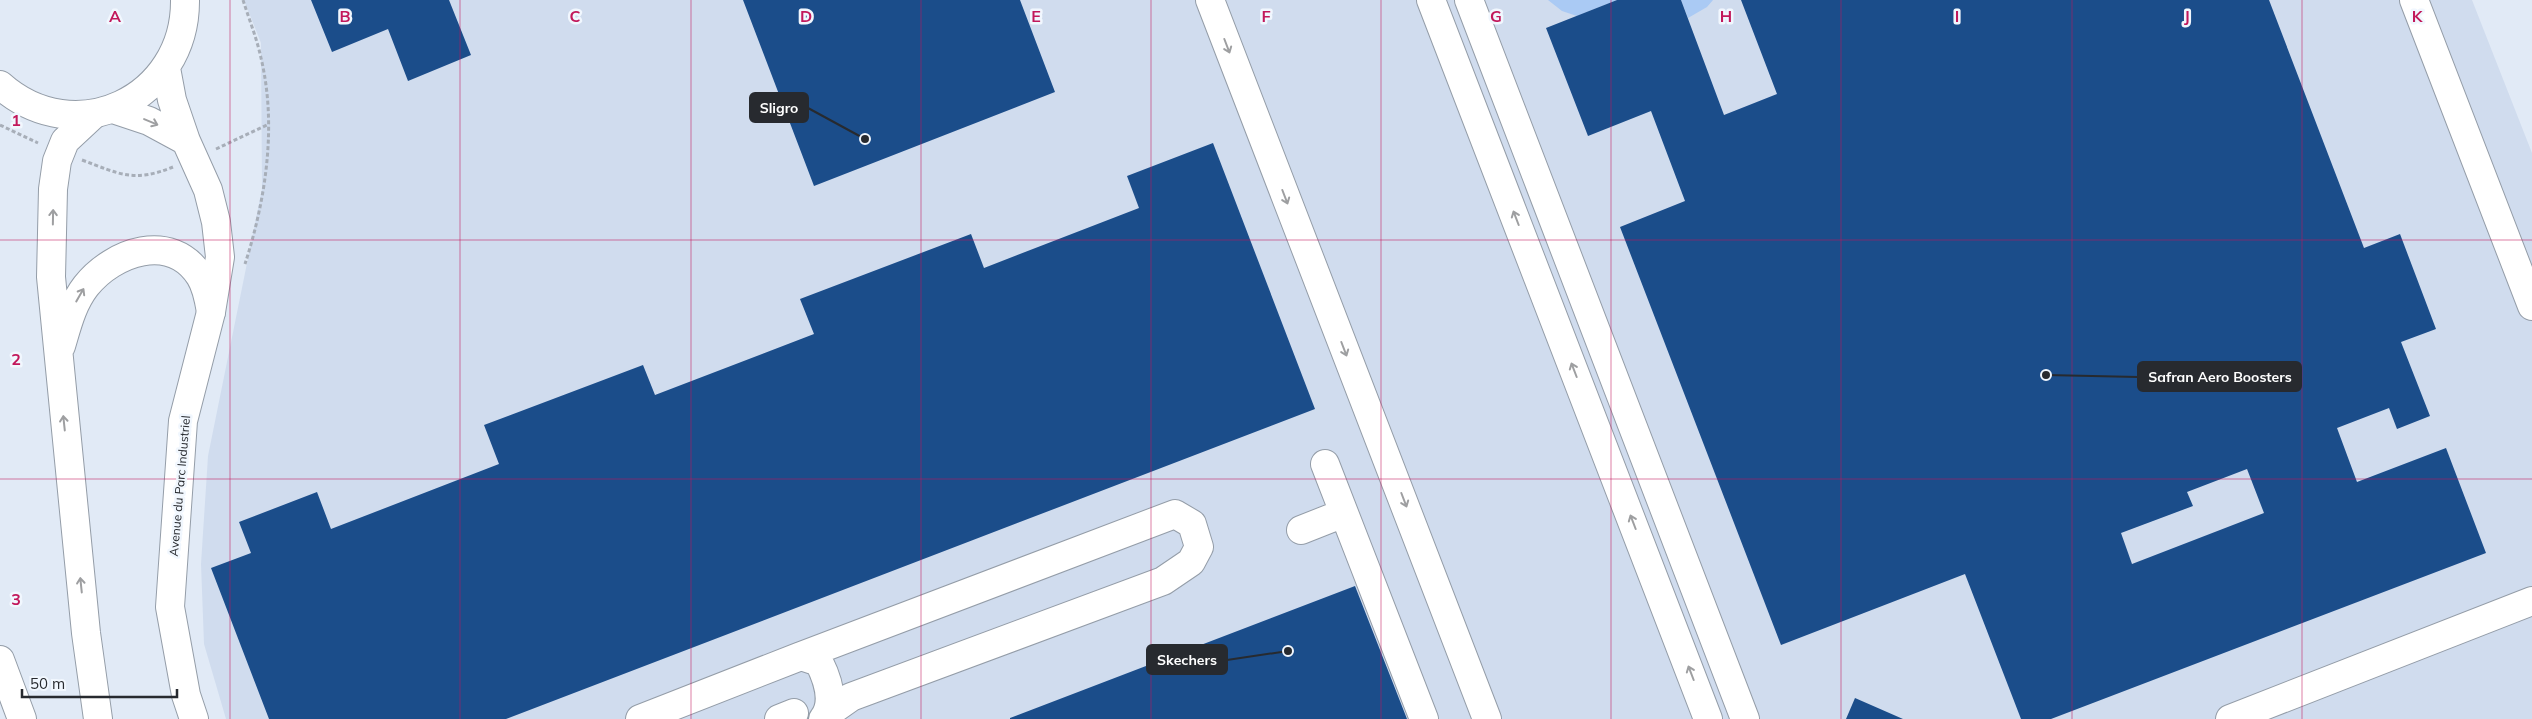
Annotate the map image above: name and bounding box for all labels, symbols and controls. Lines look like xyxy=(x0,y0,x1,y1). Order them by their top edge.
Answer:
text: A xyxy=(109,6,121,26)
text: B xyxy=(339,6,351,26)
text: C xyxy=(570,6,581,26)
text: D xyxy=(800,6,812,26)
text: E xyxy=(1031,6,1041,26)
text: F xyxy=(1261,6,1271,26)
text: G xyxy=(1490,6,1502,26)
text: H xyxy=(1720,6,1732,26)
text: I xyxy=(1955,6,1959,26)
text: J xyxy=(2184,6,2190,26)
text: K xyxy=(2412,6,2424,26)
one-way arrow xyxy=(1223,37,1232,53)
callout: Sligro xyxy=(750,93,808,122)
text: Sligro xyxy=(760,99,798,117)
text: 1 xyxy=(11,110,21,130)
one-way arrow xyxy=(143,119,158,128)
one-way arrow xyxy=(1281,189,1291,204)
one-way arrow xyxy=(48,209,58,226)
one-way arrow xyxy=(1511,211,1520,227)
one-way arrow xyxy=(76,289,86,303)
one-way arrow xyxy=(1341,341,1350,356)
text: 2 xyxy=(11,349,21,369)
callout: Safran Aero Boosters xyxy=(2138,362,2301,391)
one-way arrow xyxy=(1569,363,1579,378)
text: Safran Aero Boosters xyxy=(2148,368,2292,386)
one-way arrow xyxy=(59,415,69,431)
street label: Avenue du Parc Industriel xyxy=(166,415,193,557)
one-way arrow xyxy=(1399,492,1409,507)
one-way arrow xyxy=(1628,515,1637,530)
one-way arrow xyxy=(76,577,86,593)
text: 3 xyxy=(11,589,21,609)
callout: Skechers xyxy=(1147,645,1227,674)
text: Skechers xyxy=(1157,651,1217,669)
scale bar xyxy=(22,666,178,698)
one-way arrow xyxy=(1686,666,1695,682)
text: 50 m xyxy=(30,674,65,693)

